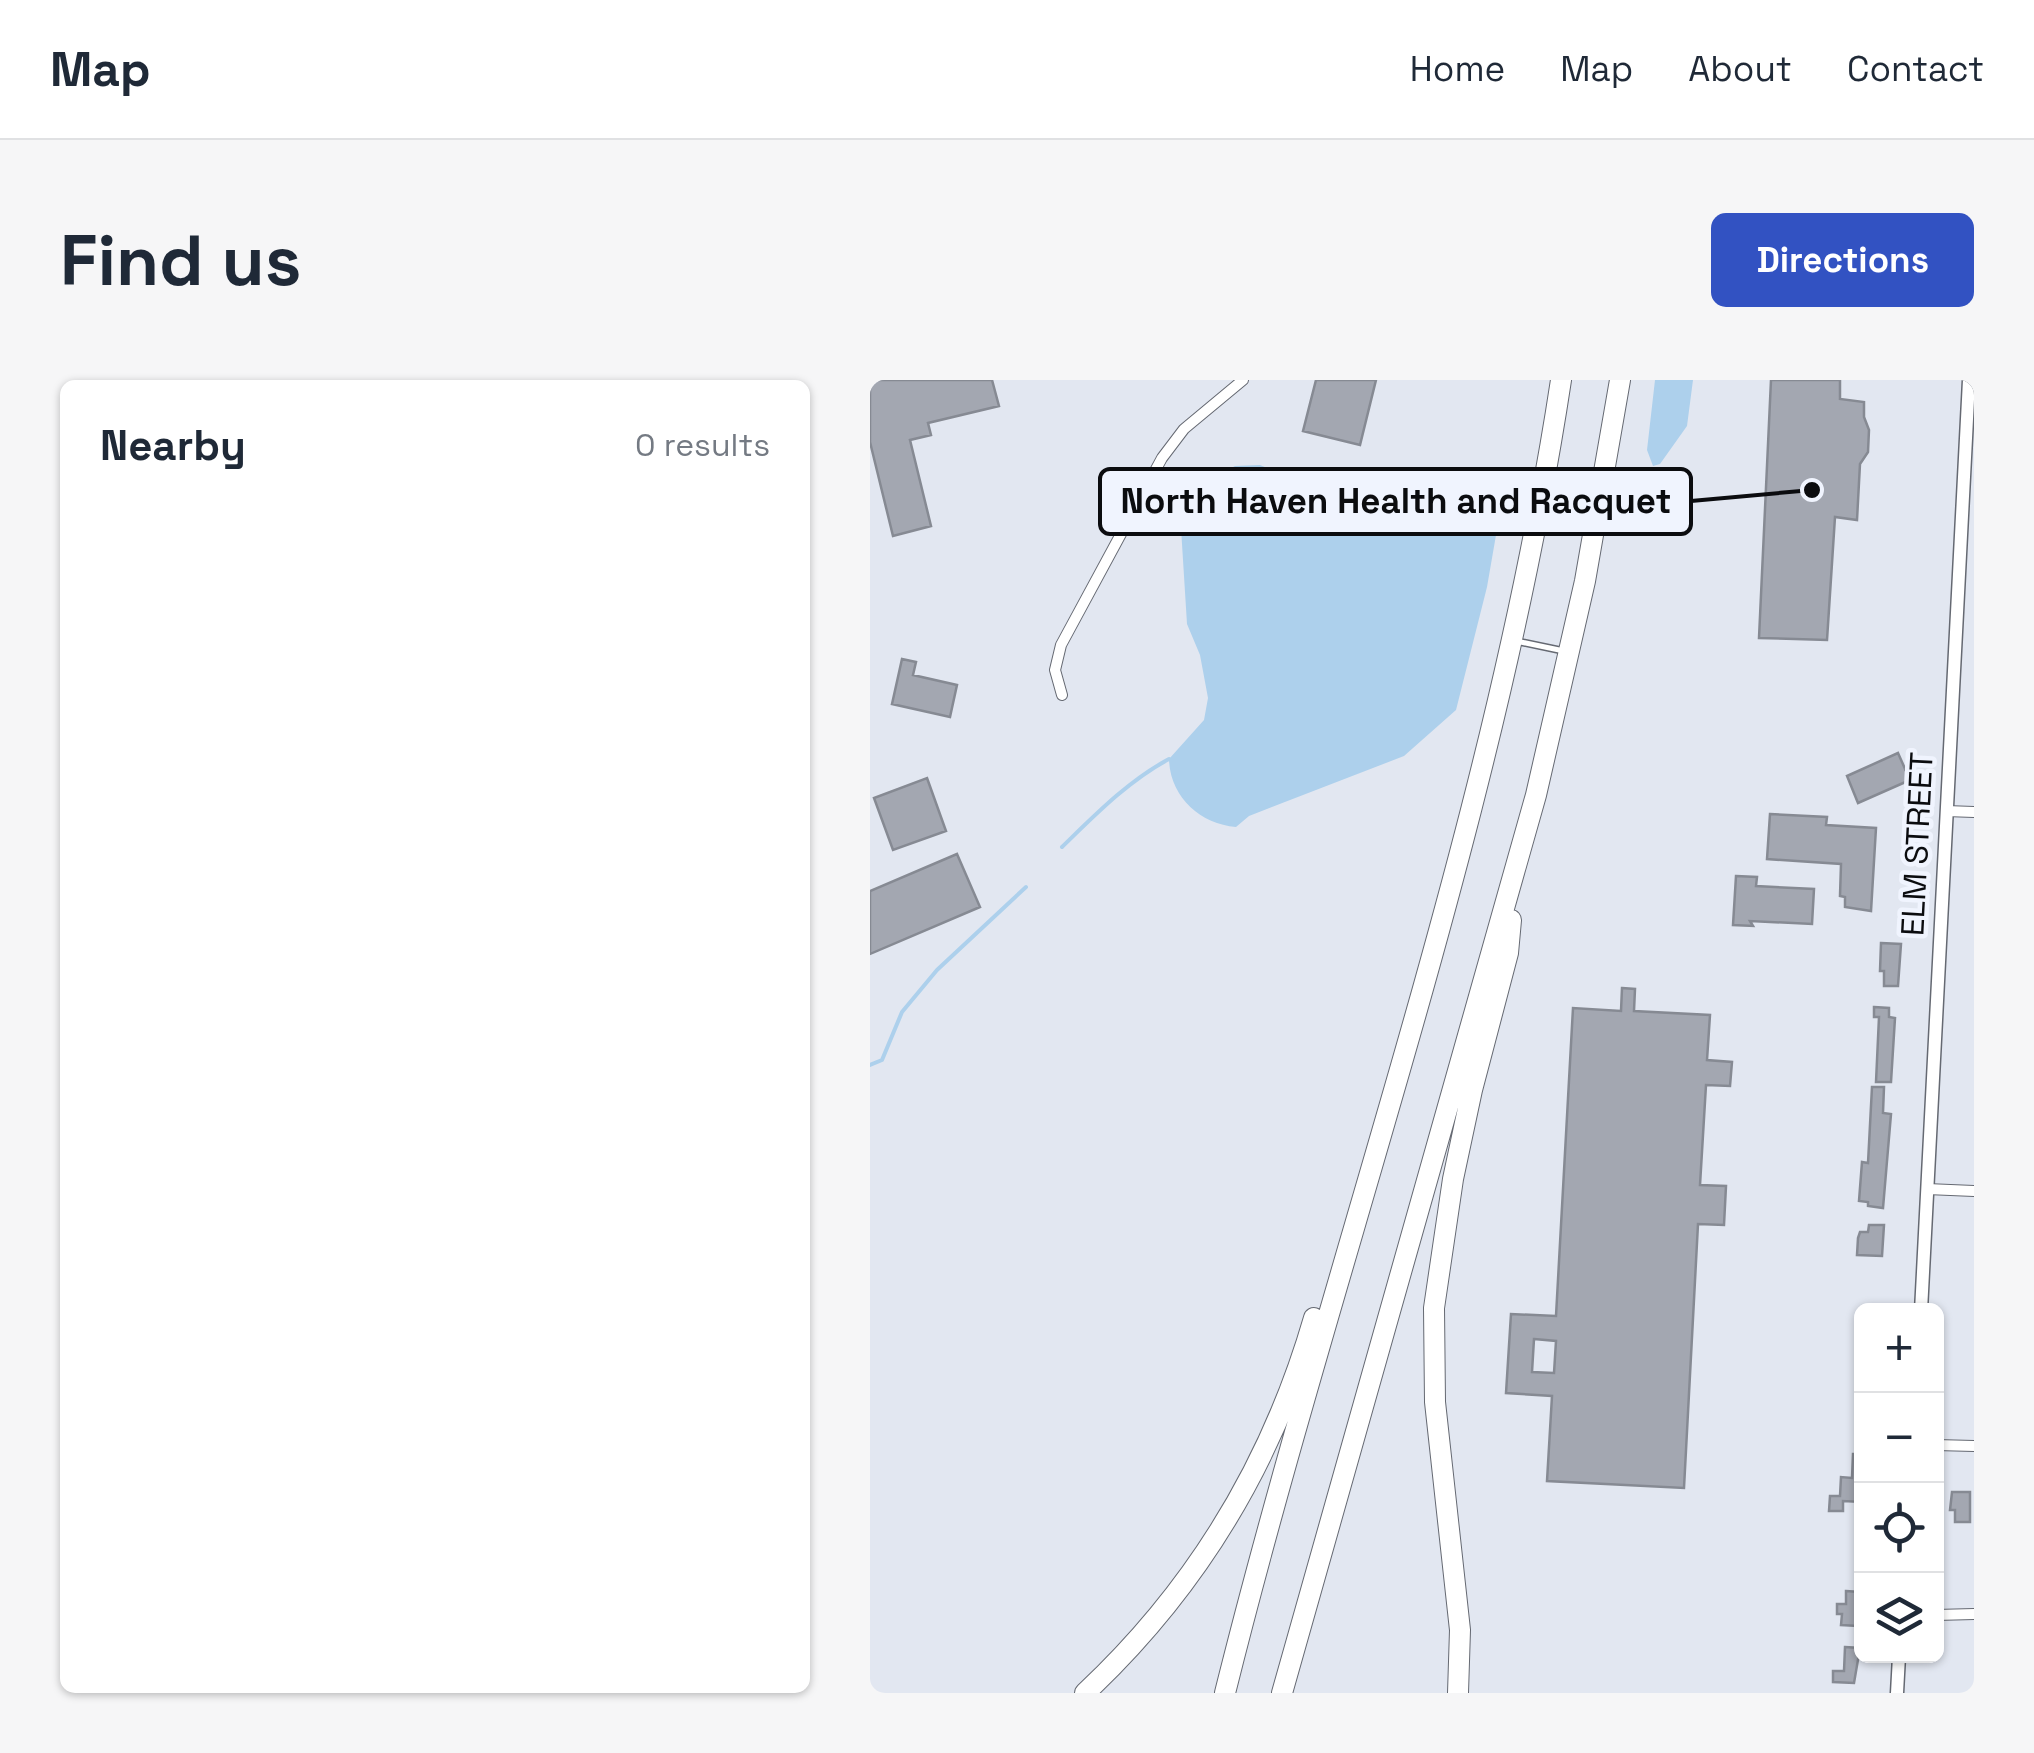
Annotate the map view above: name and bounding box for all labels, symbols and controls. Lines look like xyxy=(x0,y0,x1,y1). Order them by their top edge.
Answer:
text: Map xyxy=(50,39,151,100)
text: Home xyxy=(1410,47,1505,91)
text: Map xyxy=(1560,47,1633,91)
text: About xyxy=(1688,47,1792,91)
text: Contact xyxy=(1847,47,1984,91)
button: Directions xyxy=(1711,213,1974,307)
text: Find us xyxy=(60,216,301,305)
text: Nearby xyxy=(100,419,246,472)
text: 0 results xyxy=(635,425,770,465)
callout: North Haven Health and Racquet xyxy=(1100,469,1691,534)
text: North Haven Health and Racquet xyxy=(1121,479,1671,523)
street label: ELM STREET xyxy=(1892,751,1942,937)
map controls xyxy=(1854,1303,1944,1663)
button: + xyxy=(1854,1303,1944,1393)
button: − xyxy=(1854,1393,1944,1483)
button: locate xyxy=(1854,1483,1944,1573)
button: layers xyxy=(1854,1573,1944,1663)

